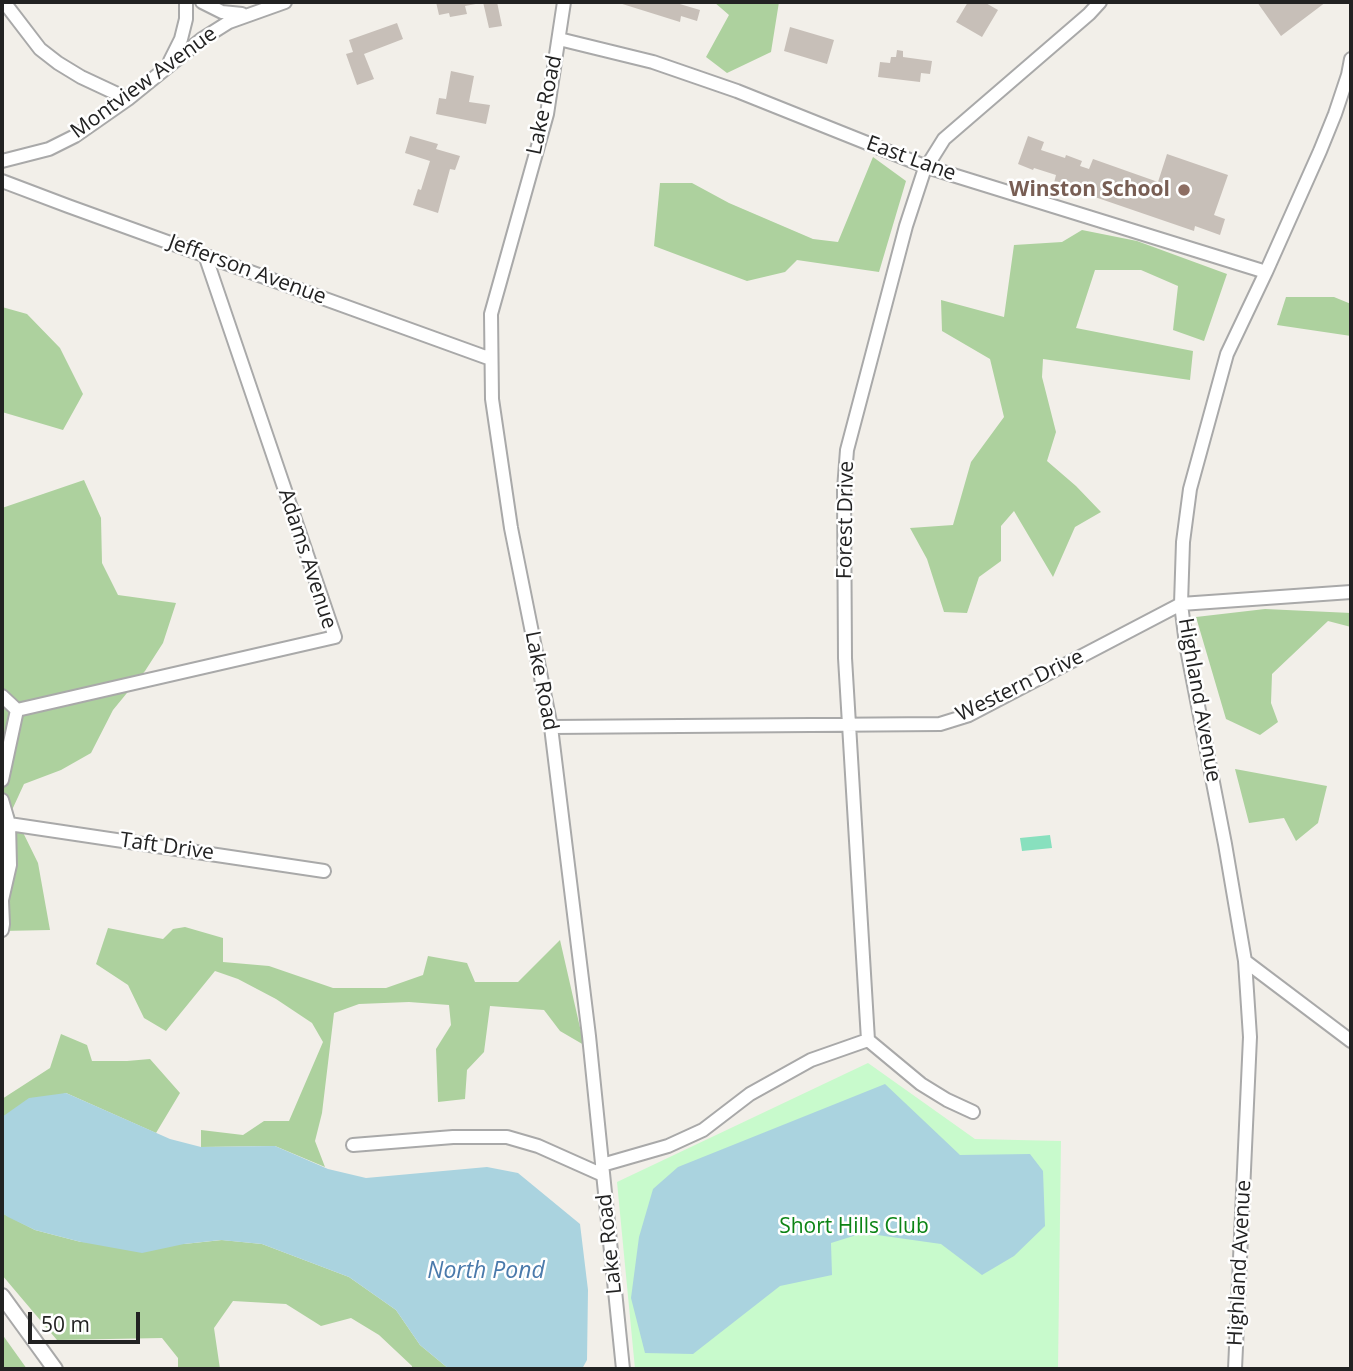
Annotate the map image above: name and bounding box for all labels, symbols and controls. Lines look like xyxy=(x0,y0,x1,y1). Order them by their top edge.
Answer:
street label: Montview Avenue xyxy=(66,22,222,144)
street label: Lake Road xyxy=(522,53,568,157)
street label: East Lane xyxy=(863,131,959,187)
place label: Winston School xyxy=(1009,177,1170,203)
marker: Winston School xyxy=(1176,182,1192,198)
street label: Jefferson Avenue xyxy=(165,230,329,310)
street label: Forest Drive xyxy=(832,461,860,579)
street label: Adams Avenue xyxy=(272,486,342,632)
street label: Highland Avenue xyxy=(1172,616,1226,784)
street label: Lake Road xyxy=(519,629,563,733)
street label: Western Drive xyxy=(952,644,1088,728)
street label: Taft Drive xyxy=(118,828,216,866)
street label: Highland Avenue xyxy=(1223,1179,1257,1347)
street label: Lake Road xyxy=(592,1192,628,1296)
park label: Short Hills Club xyxy=(779,1214,929,1240)
water label: North Pond xyxy=(427,1257,545,1285)
scale bar xyxy=(32,1298,144,1342)
text: 50 m xyxy=(41,1310,90,1338)

